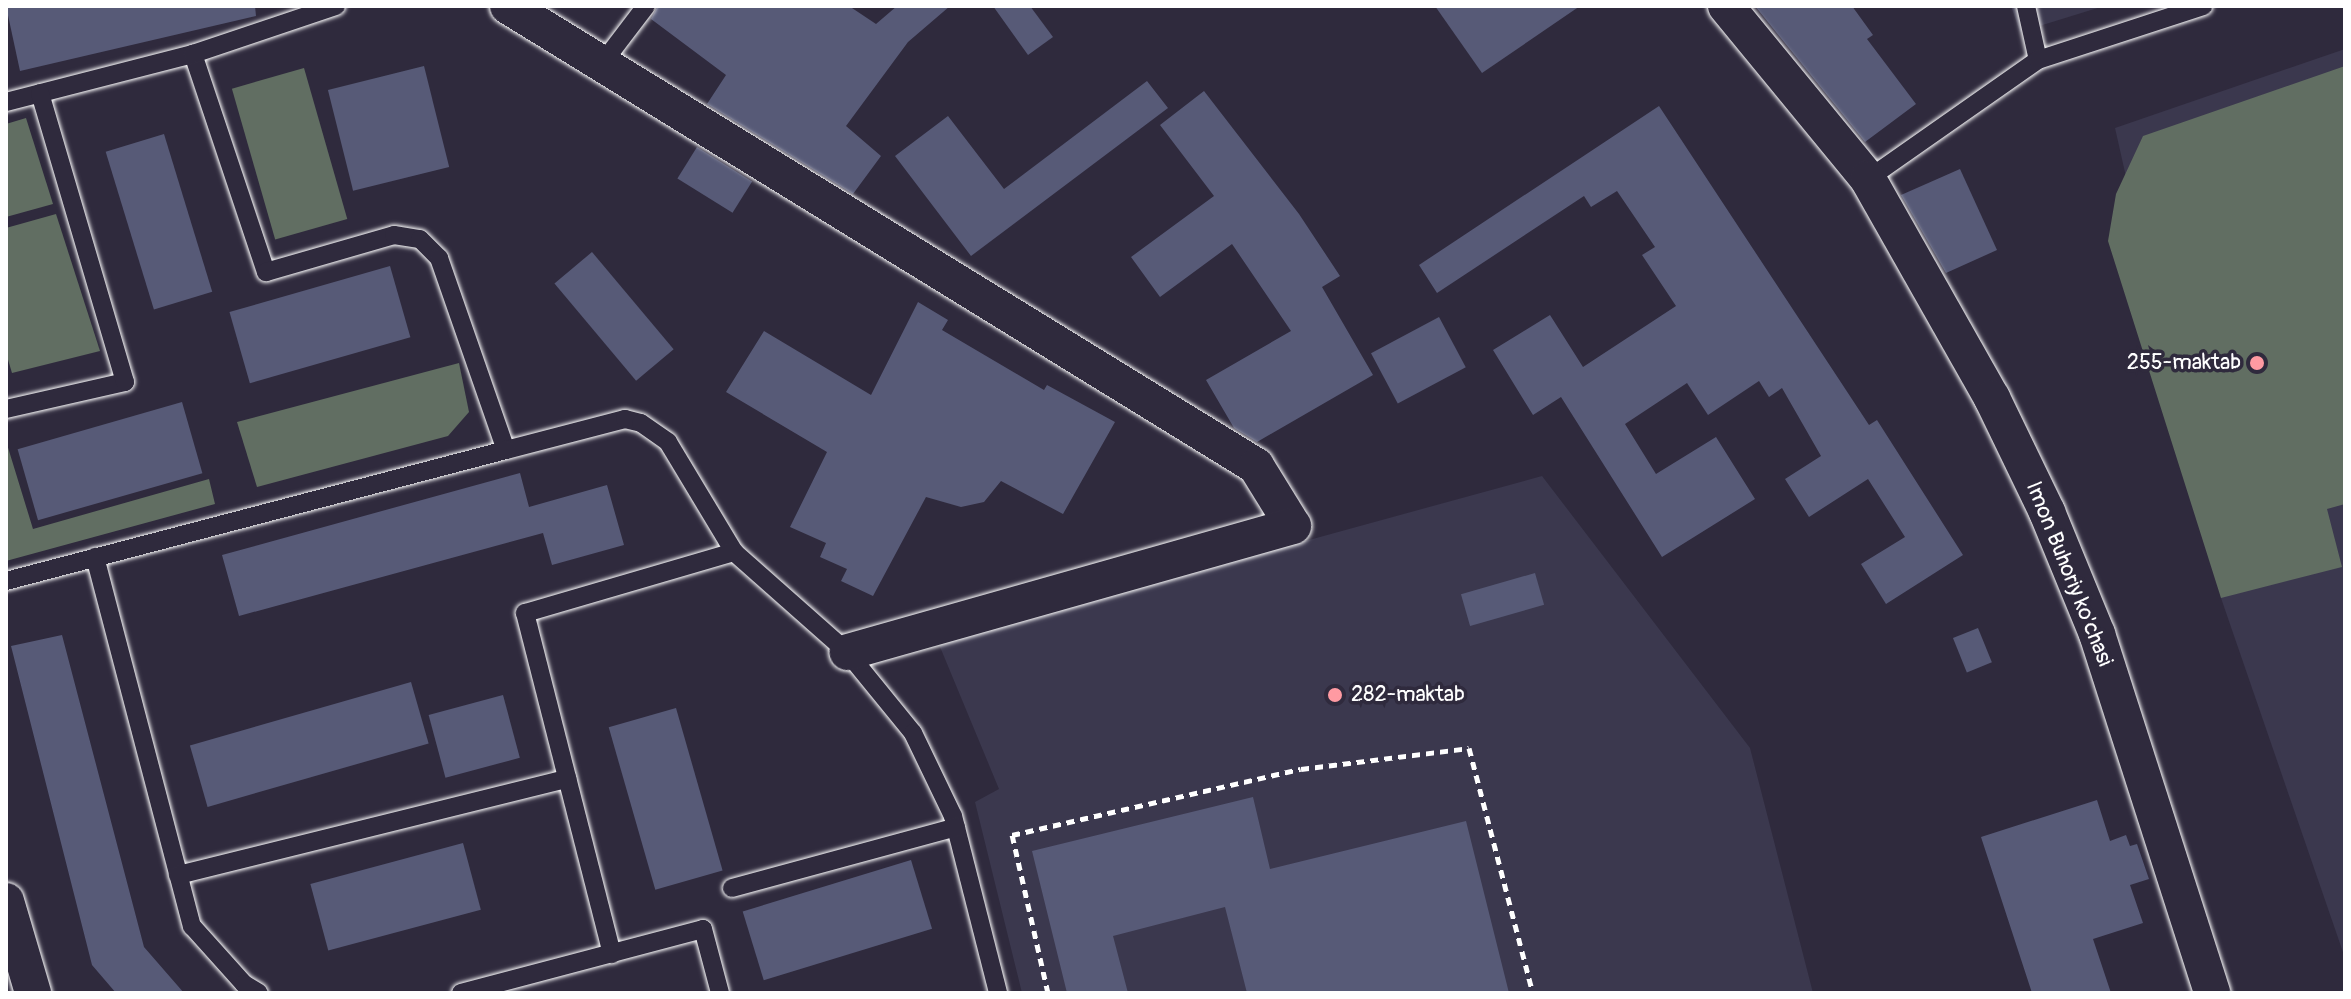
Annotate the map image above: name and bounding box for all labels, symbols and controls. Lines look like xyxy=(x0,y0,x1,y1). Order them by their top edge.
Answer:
place label: 255-maktab xyxy=(2127,350,2241,376)
marker: 255-maktab xyxy=(2248,354,2266,372)
street label: Imon Buhoriy ko'chasi xyxy=(2020,478,2118,670)
place label: 282-maktab xyxy=(1351,682,1465,708)
marker: 282-maktab xyxy=(1326,686,1344,704)

